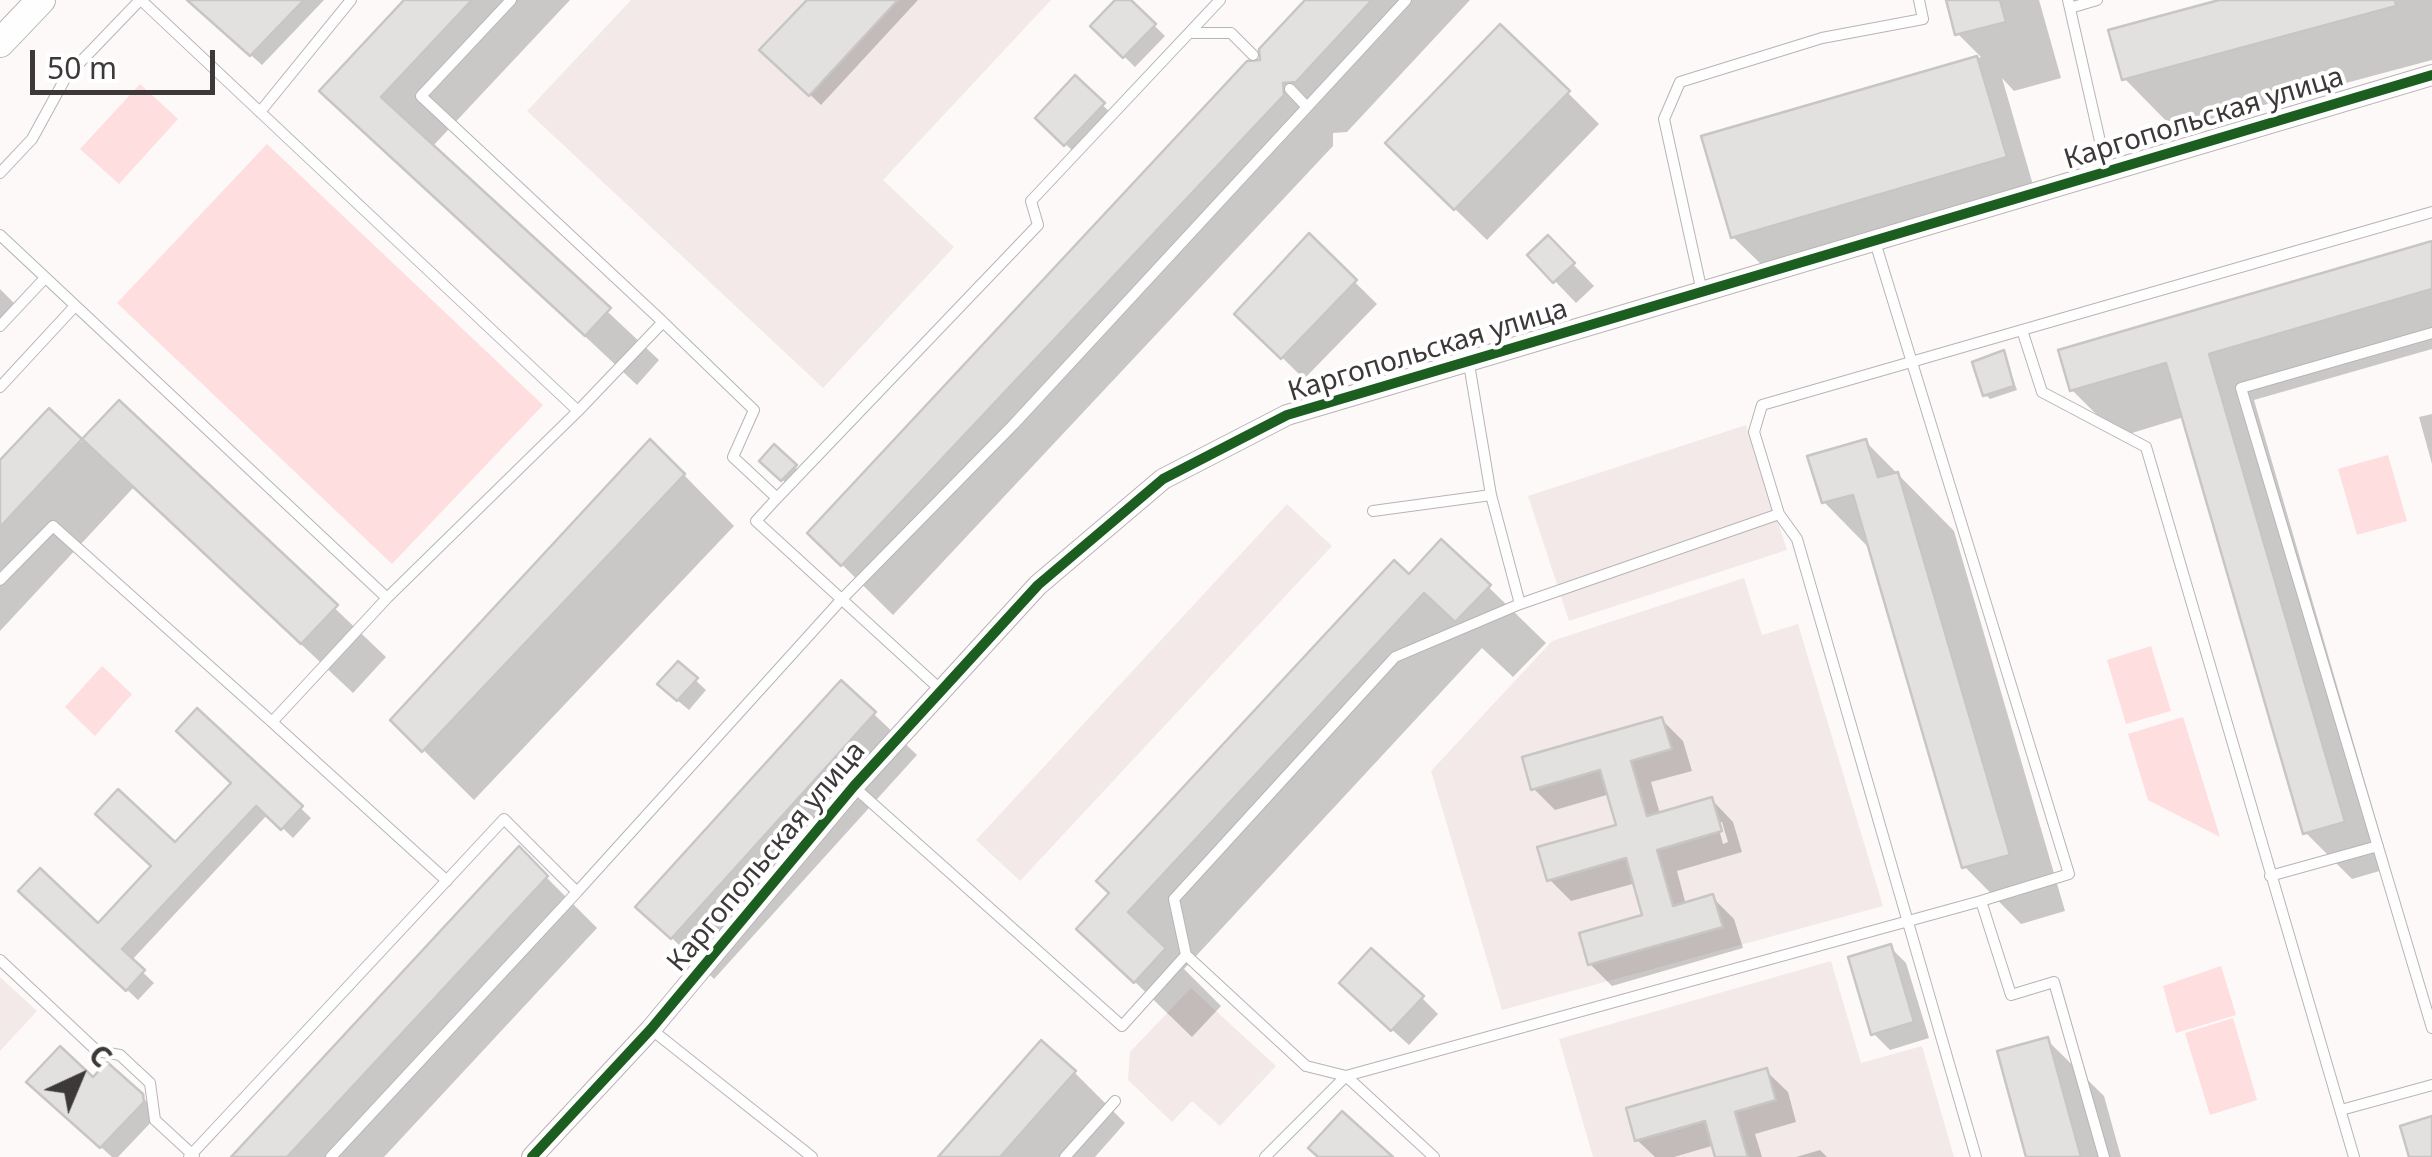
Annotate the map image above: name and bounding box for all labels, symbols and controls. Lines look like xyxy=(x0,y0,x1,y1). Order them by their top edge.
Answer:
scale bar xyxy=(35,30,220,92)
text: 50 m xyxy=(47,47,117,88)
street label: Каргопольская улица xyxy=(2060,61,2348,177)
street label: Каргопольская улица xyxy=(1284,293,1572,409)
street label: Каргопольская улица xyxy=(661,735,873,979)
north arrow xyxy=(30,1027,130,1127)
text: С xyxy=(81,1035,121,1075)

